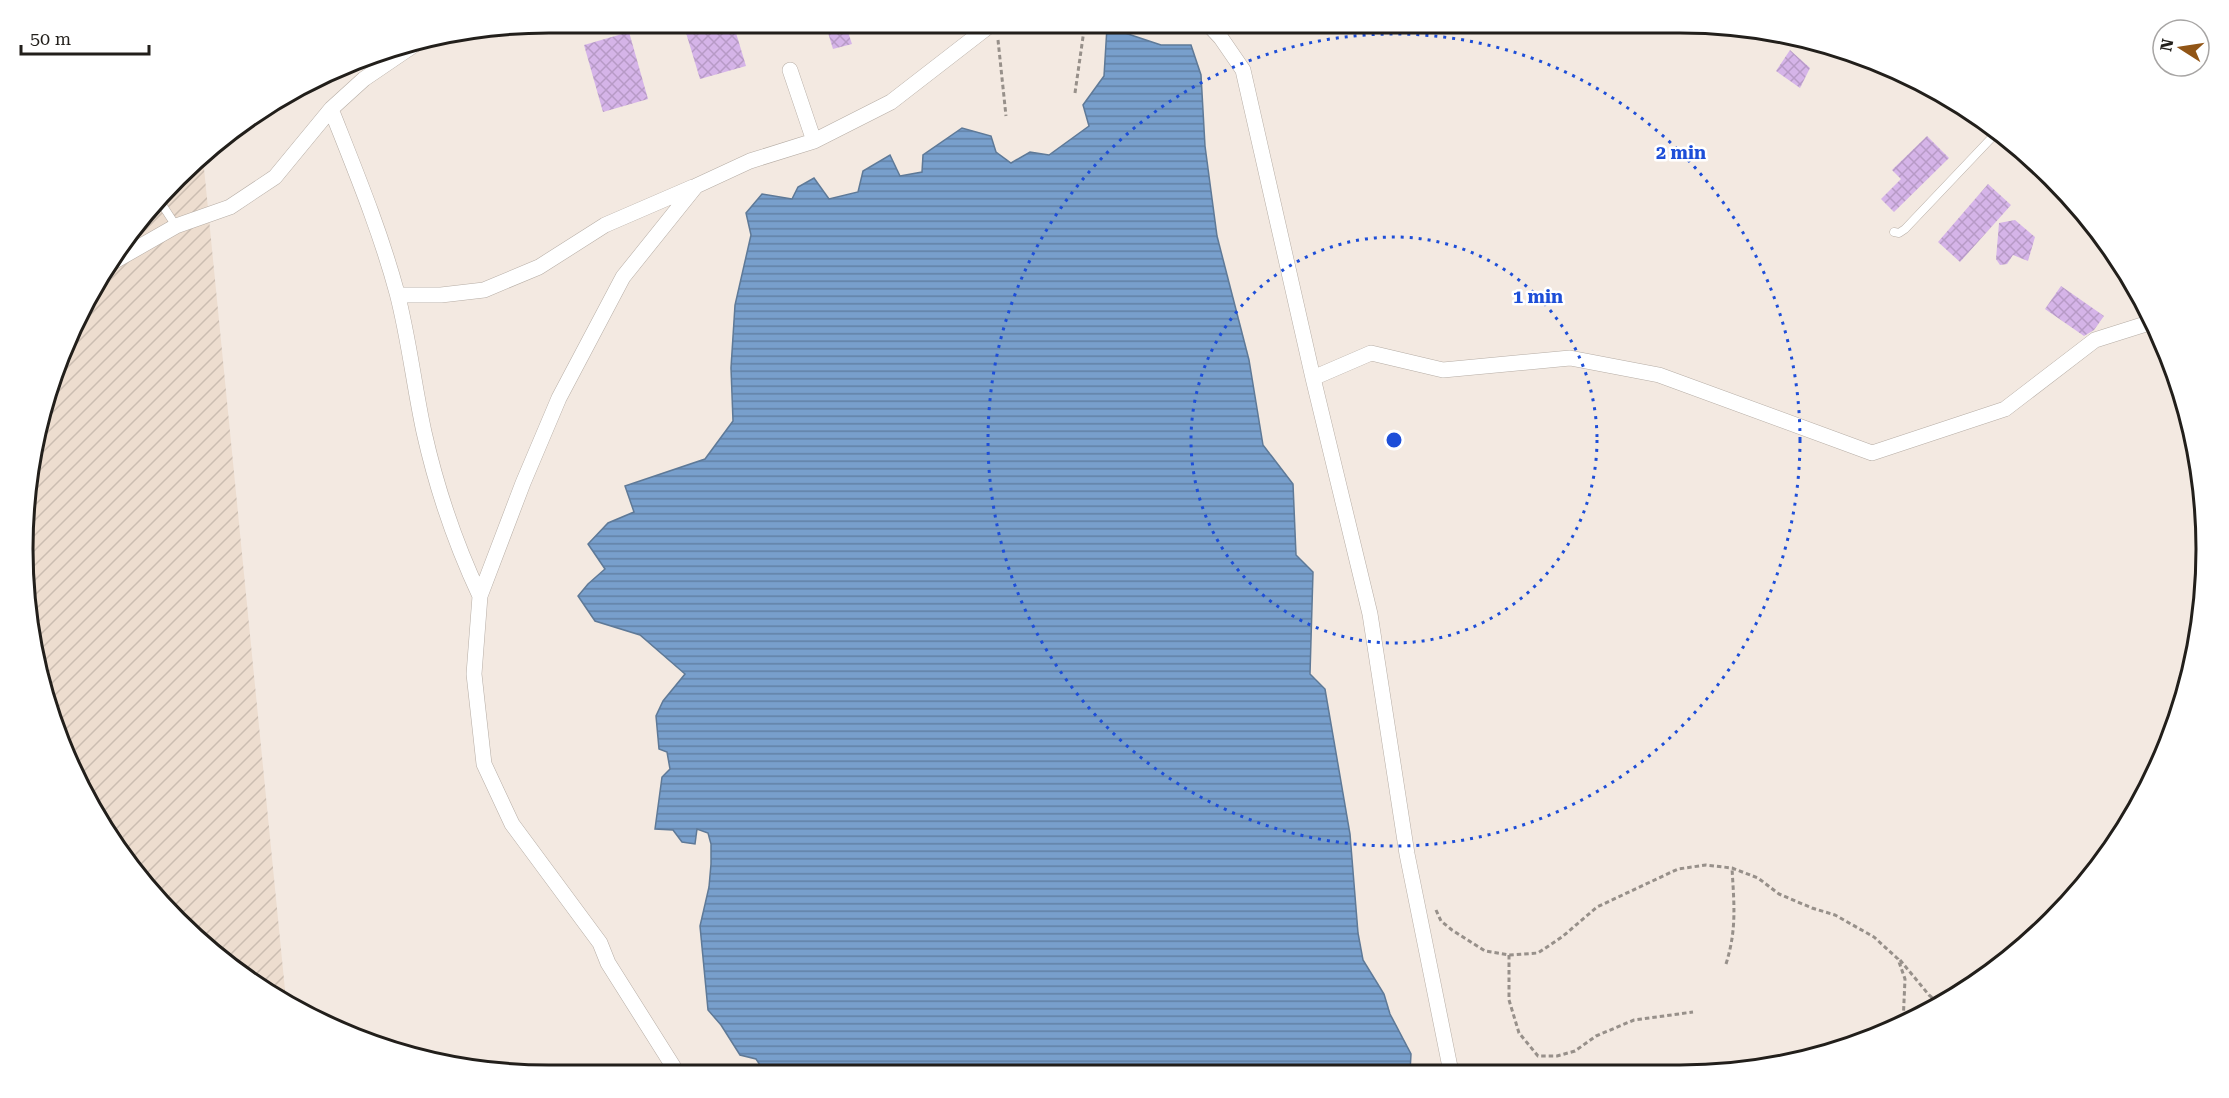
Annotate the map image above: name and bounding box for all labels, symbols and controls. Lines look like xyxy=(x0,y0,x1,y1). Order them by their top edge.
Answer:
scale bar xyxy=(21,18,148,56)
north arrow xyxy=(2151,18,2211,78)
text: 50 m xyxy=(30,28,71,49)
text: N xyxy=(2156,37,2177,53)
text: 2 min xyxy=(1656,142,1706,163)
text: 1 min xyxy=(1513,286,1563,307)
centre of rings xyxy=(1384,430,1404,450)

